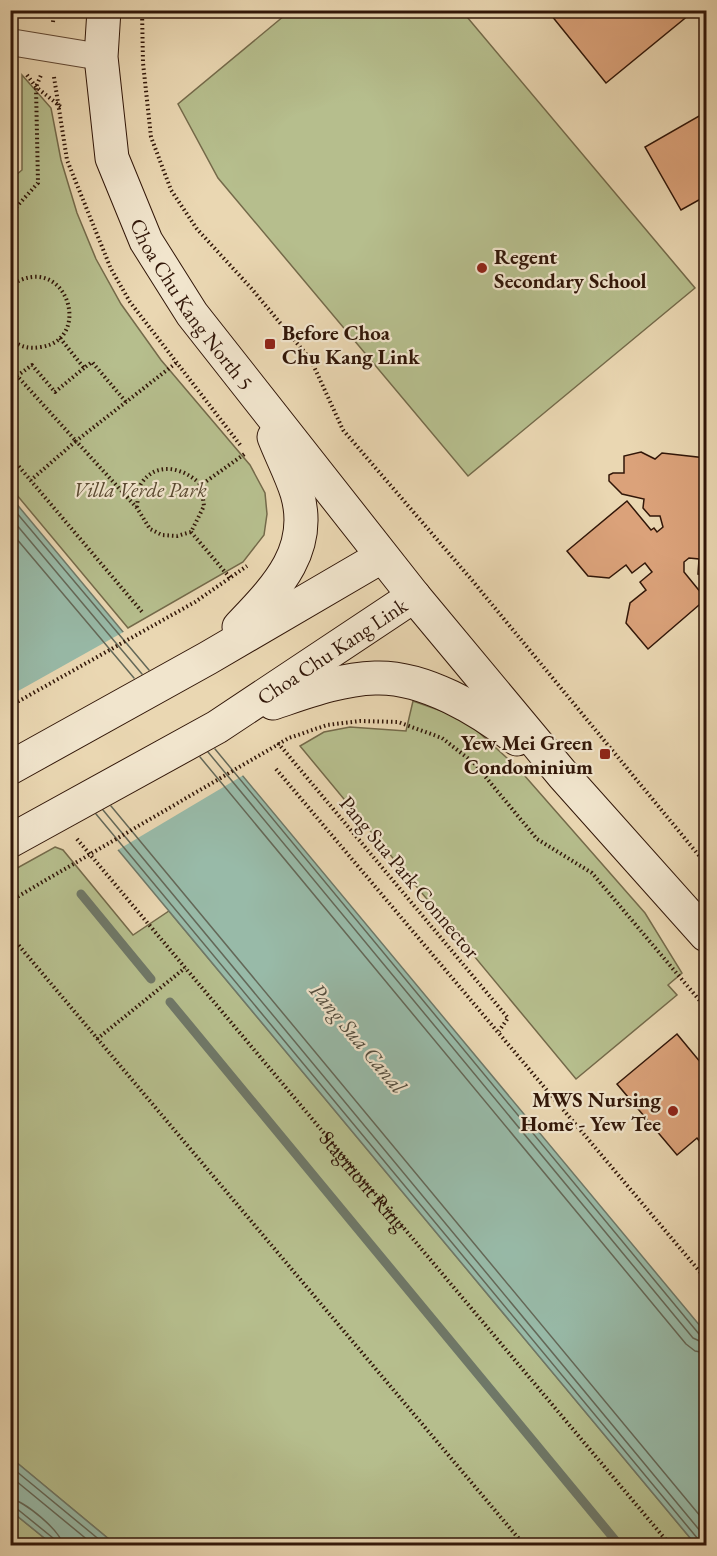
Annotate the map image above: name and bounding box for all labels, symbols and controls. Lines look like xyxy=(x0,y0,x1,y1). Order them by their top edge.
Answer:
street label: Choa Chu Kang North 5 xyxy=(125,214,260,395)
place label: Regent Secondary School xyxy=(494,243,647,294)
marker: Regent Secondary School xyxy=(475,261,489,275)
place label: Before Choa Chu Kang Link xyxy=(282,319,420,370)
marker: Before Choa Chu Kang Link xyxy=(263,337,277,351)
park label: Villa Verde Park xyxy=(73,476,207,503)
street label: Choa Chu Kang Link xyxy=(251,590,413,710)
place label: Yew Mei Green Condominium xyxy=(461,729,593,780)
marker: Yew Mei Green Condominium xyxy=(598,747,612,761)
street label: Pang Sua Park Connector xyxy=(334,790,486,964)
water label: Pang Sua Canal xyxy=(303,977,413,1100)
place label: MWS Nursing Home - Yew Tee xyxy=(520,1086,661,1137)
marker: MWS Nursing Home - Yew Tee xyxy=(666,1104,680,1118)
street label: Stagmont Ring xyxy=(314,1125,414,1237)

